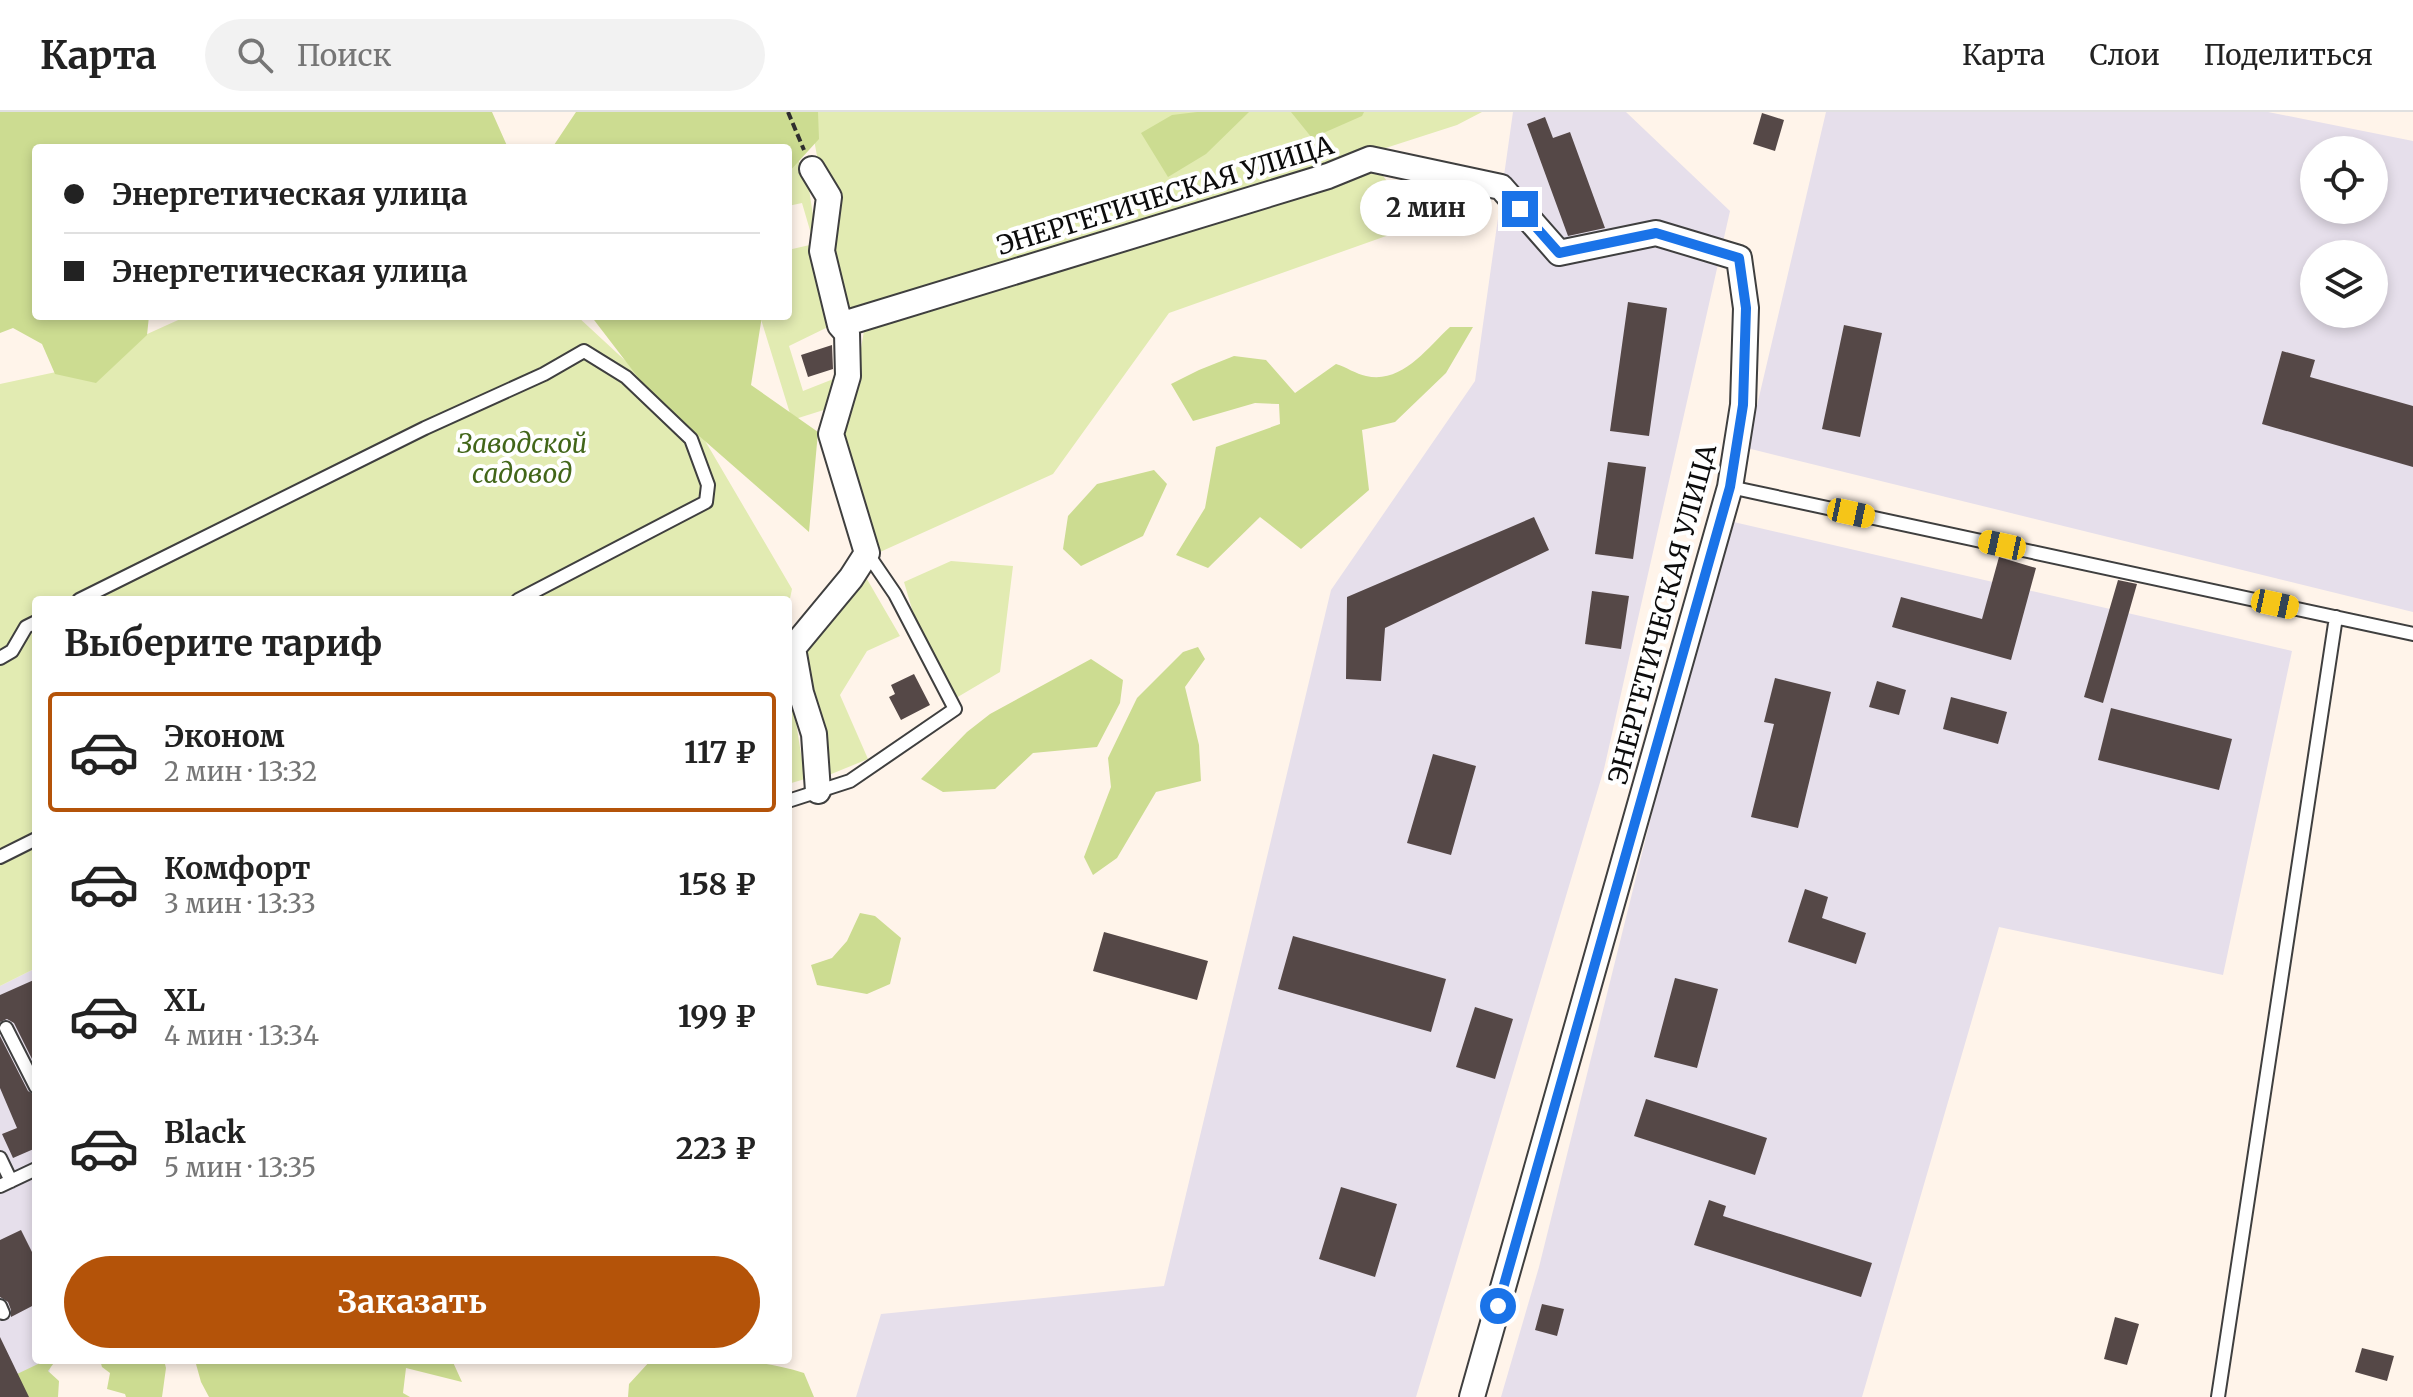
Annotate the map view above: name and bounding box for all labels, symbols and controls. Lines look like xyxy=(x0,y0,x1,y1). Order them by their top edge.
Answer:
search box xyxy=(205,19,765,91)
text: Карта xyxy=(40,32,157,79)
icon: search xyxy=(233,33,277,77)
text: Поиск xyxy=(297,36,392,74)
text: Карта xyxy=(1962,37,2045,73)
text: Слои xyxy=(2089,37,2160,73)
text: Поделиться xyxy=(2204,37,2373,73)
street label: ЭНЕРГЕТИЧЕСКАЯ УЛИЦА xyxy=(993,128,1338,262)
map controls xyxy=(2300,136,2388,328)
button: locate xyxy=(2300,136,2388,224)
text: Энергетическая улица xyxy=(112,175,468,213)
callout: 2 мин xyxy=(1360,181,1492,237)
text: 2 мин xyxy=(1386,191,1466,224)
route end xyxy=(1502,191,1538,227)
button: layers xyxy=(2300,240,2388,328)
text: Энергетическая улица xyxy=(112,252,468,290)
park label: Заводской садовод xyxy=(457,427,587,490)
street label: ЭНЕРГЕТИЧЕСКАЯ УЛИЦА xyxy=(1601,440,1723,788)
car xyxy=(1825,496,1877,530)
car xyxy=(1976,528,2028,562)
car xyxy=(2249,587,2301,621)
text: Выберите тариф xyxy=(64,621,382,666)
icon: car xyxy=(68,716,140,788)
text: Эконом xyxy=(164,717,285,755)
text: 117 ₽ xyxy=(684,733,756,771)
text: 2 мин · 13:32 xyxy=(164,755,317,788)
icon: car xyxy=(68,848,140,920)
text: Комфорт xyxy=(164,849,311,887)
text: 158 ₽ xyxy=(678,865,756,903)
text: 3 мин · 13:33 xyxy=(164,887,316,920)
icon: car xyxy=(68,980,140,1052)
text: XL xyxy=(164,981,205,1019)
text: 199 ₽ xyxy=(678,997,756,1035)
text: 4 мин · 13:34 xyxy=(164,1019,319,1052)
icon: car xyxy=(68,1112,140,1184)
text: Black xyxy=(164,1113,246,1151)
text: 223 ₽ xyxy=(676,1129,756,1167)
text: 5 мин · 13:35 xyxy=(164,1151,316,1184)
button: Заказать xyxy=(64,1256,760,1348)
route start xyxy=(1480,1288,1516,1324)

